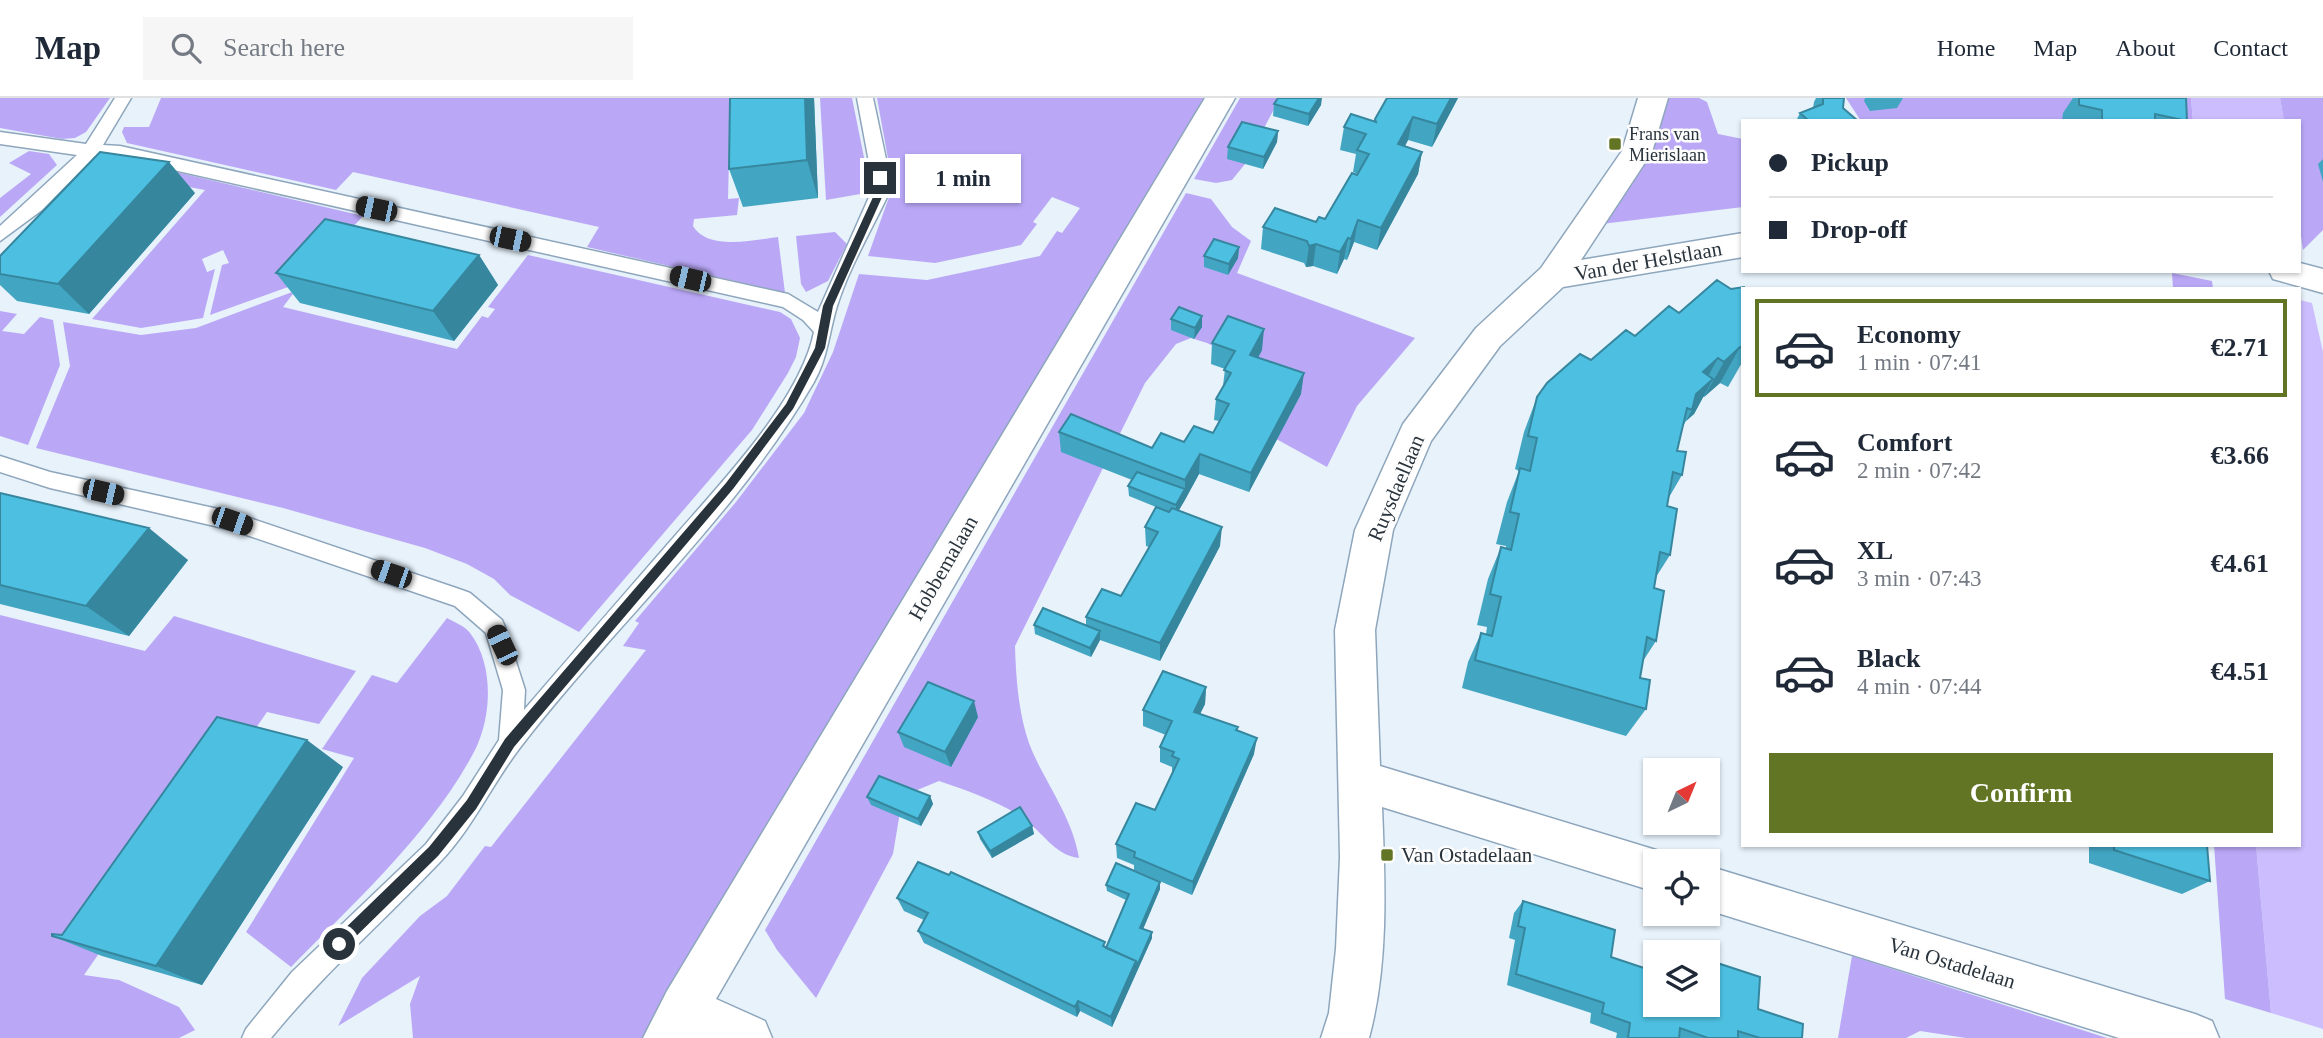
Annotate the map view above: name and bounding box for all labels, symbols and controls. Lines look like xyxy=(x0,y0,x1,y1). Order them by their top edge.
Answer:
search box xyxy=(143,17,633,80)
icon: search xyxy=(167,29,205,67)
text: Map xyxy=(35,30,101,66)
text: Search here xyxy=(223,33,345,62)
text: Home xyxy=(1937,35,1995,61)
text: Map xyxy=(2033,35,2077,61)
text: About xyxy=(2115,35,2175,61)
text: Contact xyxy=(2213,35,2288,61)
place label: Frans van Mierislaan xyxy=(1629,124,1706,165)
marker: Frans van Mierislaan xyxy=(1607,136,1623,152)
text: Pickup xyxy=(1811,148,1889,177)
callout: 1 min xyxy=(904,154,1020,202)
route end xyxy=(864,162,896,194)
text: 1 min xyxy=(935,166,991,191)
car xyxy=(354,194,399,224)
text: Drop-off xyxy=(1811,215,1907,244)
car xyxy=(488,224,533,254)
street label: Van der Helstlaan xyxy=(1572,236,1724,286)
car xyxy=(668,264,713,294)
icon: car xyxy=(1773,317,1836,380)
text: Economy xyxy=(1857,320,1961,349)
text: €2.71 xyxy=(2211,333,2269,362)
text: 1 min · 07:41 xyxy=(1857,350,1982,375)
icon: car xyxy=(1773,425,1836,488)
text: Comfort xyxy=(1857,428,1952,457)
street label: Ruysdaellaan xyxy=(1363,431,1429,545)
text: €3.66 xyxy=(2211,441,2269,470)
text: 2 min · 07:42 xyxy=(1857,458,1982,483)
car xyxy=(81,477,126,507)
car xyxy=(209,504,256,538)
street label: Hobbemalaan xyxy=(903,511,983,625)
icon: car xyxy=(1773,533,1836,596)
text: XL xyxy=(1857,536,1893,565)
text: €4.61 xyxy=(2211,549,2269,578)
car xyxy=(368,557,415,591)
text: 3 min · 07:43 xyxy=(1857,566,1982,591)
car xyxy=(484,622,521,668)
icon: car xyxy=(1773,641,1836,704)
text: Black xyxy=(1857,644,1921,673)
text: €4.51 xyxy=(2211,657,2269,686)
text: 4 min · 07:44 xyxy=(1857,674,1982,699)
button: Confirm xyxy=(1769,753,2273,833)
north arrow xyxy=(1643,758,1720,835)
map controls xyxy=(1643,758,1720,1017)
place label: Van Ostadelaan xyxy=(1401,843,1533,867)
marker: Van Ostadelaan xyxy=(1379,847,1395,863)
button: locate xyxy=(1643,849,1720,926)
route start xyxy=(323,928,355,960)
street label: Van Ostadelaan xyxy=(1886,932,2019,994)
button: layers xyxy=(1643,940,1720,1017)

